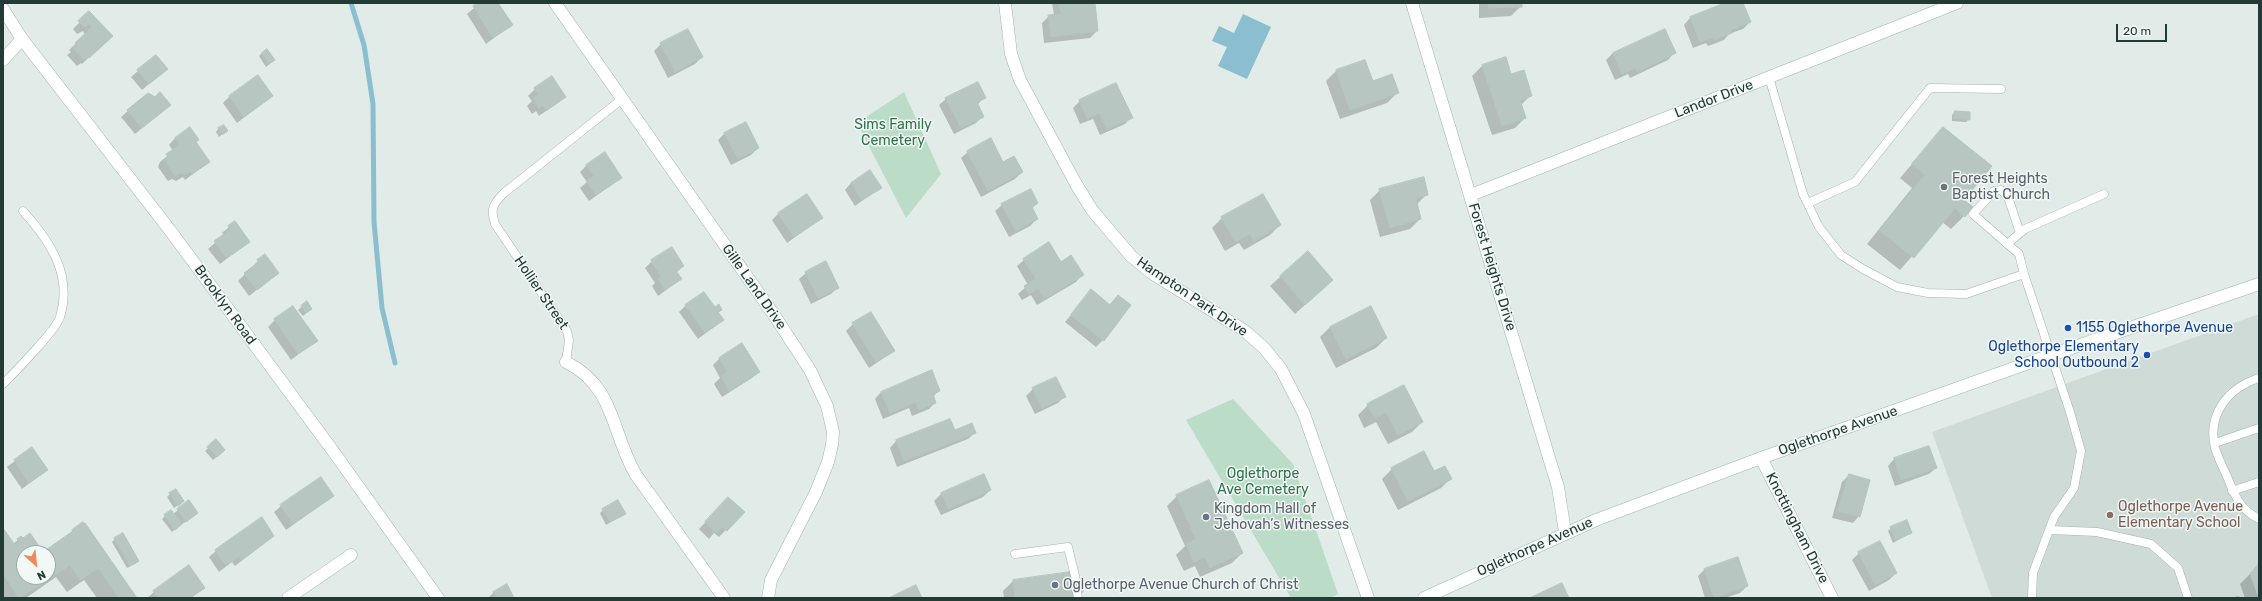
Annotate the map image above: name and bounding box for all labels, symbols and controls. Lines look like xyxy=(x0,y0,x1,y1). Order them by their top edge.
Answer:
scale bar xyxy=(2118,16,2169,42)
text: 20 m xyxy=(2123,24,2151,38)
street label: Landor Drive xyxy=(1672,76,1756,122)
park label: Sims Family Cemetery xyxy=(854,117,932,150)
place label: Forest Heights Baptist Church xyxy=(1952,171,2050,204)
marker: Forest Heights Baptist Church xyxy=(1939,182,1949,192)
street label: Forest Heights Drive xyxy=(1465,201,1519,333)
street label: Gille Land Drive xyxy=(718,241,790,333)
street label: Hollier Street xyxy=(510,253,572,333)
street label: Hampton Park Drive xyxy=(1133,254,1251,340)
street label: Brooklyn Road xyxy=(191,262,259,348)
place label: 1155 Oglethorpe Avenue xyxy=(2076,320,2233,336)
marker: 1155 Oglethorpe Avenue xyxy=(2063,323,2073,333)
place label: Oglethorpe Elementary School Outbound 2 xyxy=(1988,339,2139,372)
marker: Oglethorpe Elementary School Outbound 2 xyxy=(2142,350,2152,360)
street label: Oglethorpe Avenue xyxy=(1776,403,1900,459)
park label: Oglethorpe Ave Cemetery xyxy=(1217,466,1309,498)
street label: Knottingham Drive xyxy=(1762,470,1832,586)
place label: Oglethorpe Avenue Elementary School xyxy=(2118,499,2243,532)
place label: Kingdom Hall of Jehovah’s Witnesses xyxy=(1214,501,1349,534)
marker: Oglethorpe Avenue Elementary School xyxy=(2105,510,2115,520)
marker: Kingdom Hall of Jehovah’s Witnesses xyxy=(1201,512,1211,522)
street label: Oglethorpe Avenue xyxy=(1474,514,1596,580)
north arrow xyxy=(16,545,56,585)
text: N xyxy=(35,568,48,583)
place label: Oglethorpe Avenue Church of Christ xyxy=(1063,577,1299,593)
marker: Oglethorpe Avenue Church of Christ xyxy=(1050,580,1060,590)

